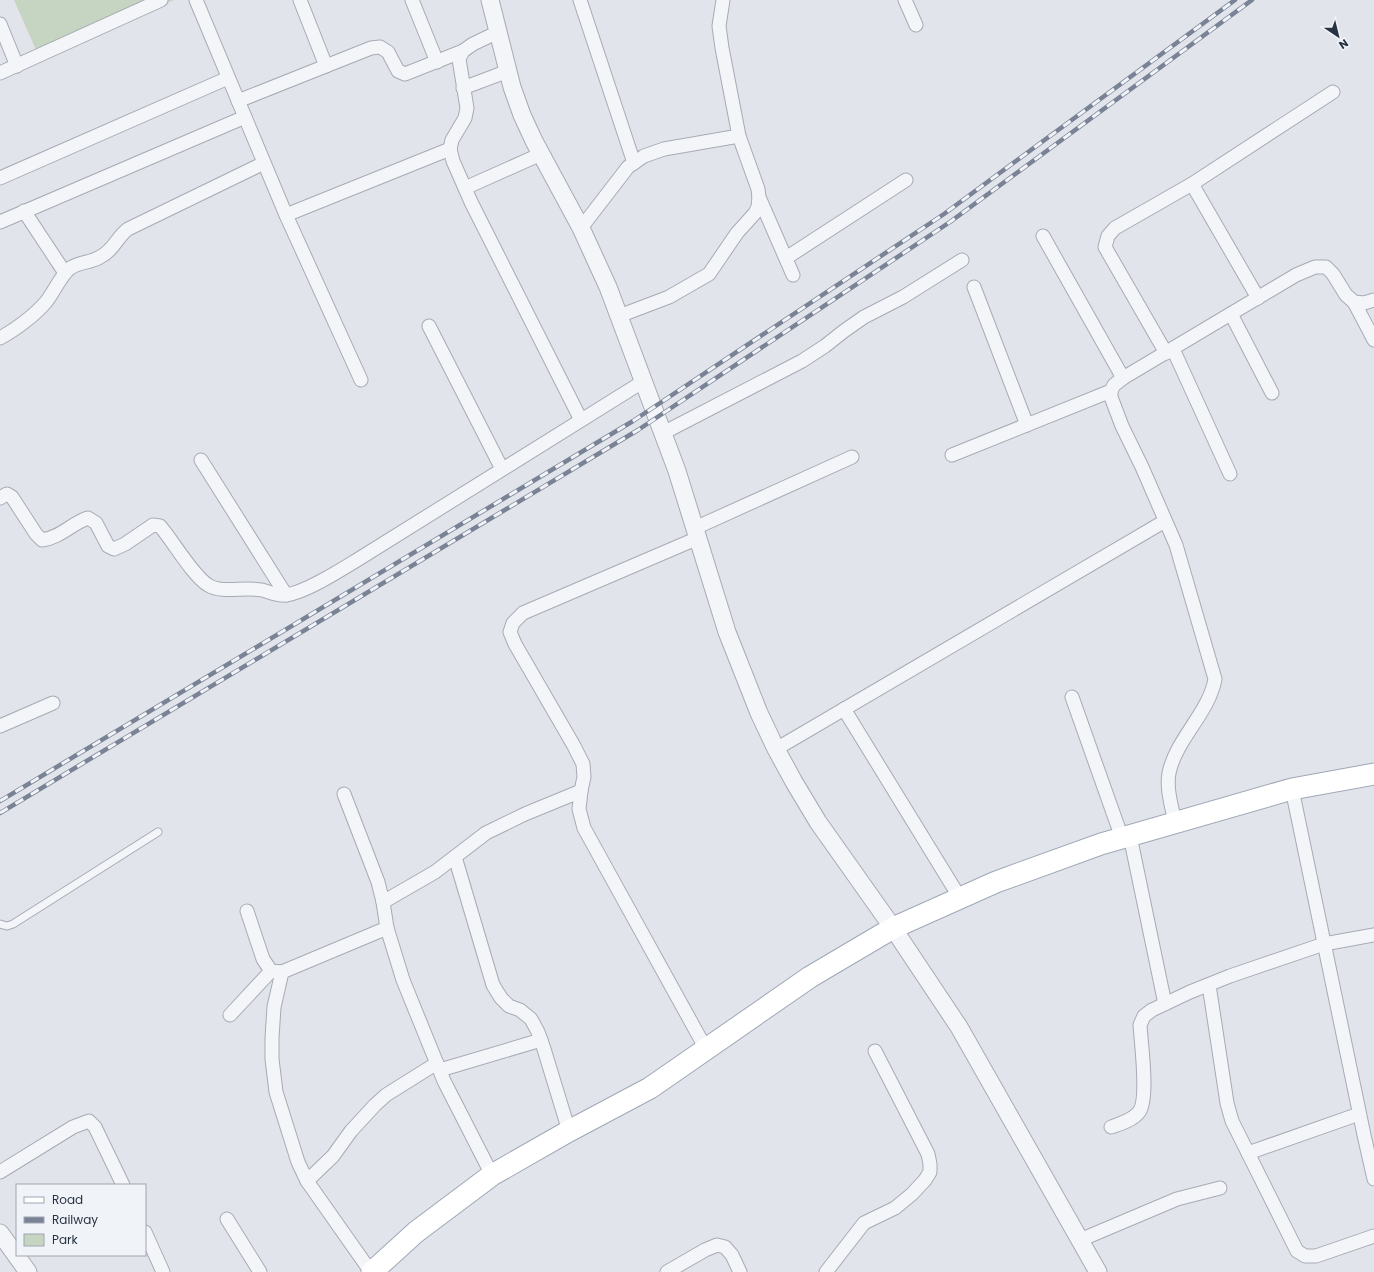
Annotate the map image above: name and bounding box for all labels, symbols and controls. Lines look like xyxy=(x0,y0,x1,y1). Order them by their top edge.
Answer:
north arrow xyxy=(1318,16,1358,56)
text: N xyxy=(1336,35,1352,53)
legend xyxy=(16,1184,146,1256)
text: Road xyxy=(52,1191,83,1208)
text: Railway xyxy=(52,1211,98,1228)
text: Park xyxy=(52,1231,79,1248)

